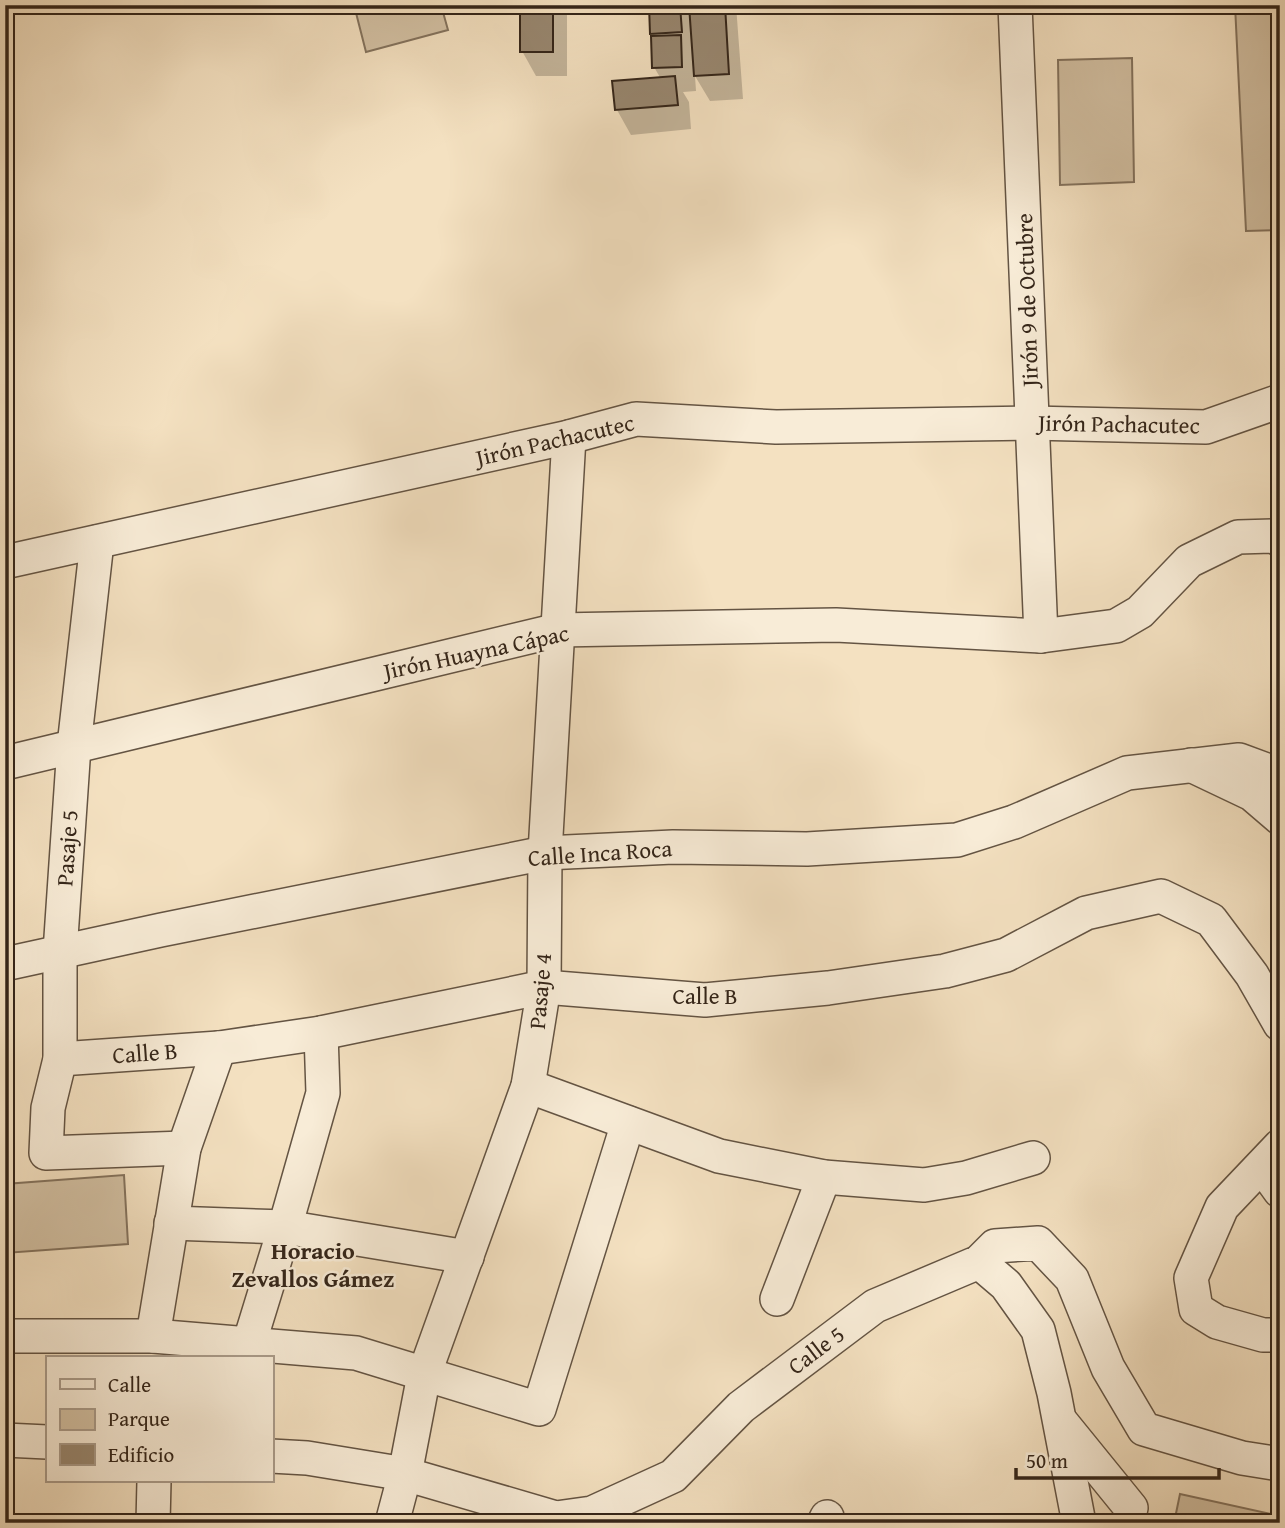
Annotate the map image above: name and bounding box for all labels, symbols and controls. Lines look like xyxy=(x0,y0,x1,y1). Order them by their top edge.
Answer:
street label: Jirón 9 de Octubre xyxy=(1007,213,1046,390)
street label: Jirón Pachacutec xyxy=(470,405,637,474)
street label: Jirón Pachacutec xyxy=(1035,406,1200,441)
street label: Jirón Huayna Cápac xyxy=(377,616,572,688)
street label: Pasaje 5 xyxy=(47,809,86,887)
street label: Calle Inca Roca xyxy=(527,831,673,874)
street label: Pasaje 4 xyxy=(520,951,559,1030)
street label: Calle B xyxy=(672,979,738,1012)
street label: Calle B xyxy=(111,1034,179,1071)
district label: Horacio Zevallos Gámez xyxy=(231,1233,395,1296)
street label: Calle 5 xyxy=(781,1317,851,1382)
legend xyxy=(46,1356,273,1482)
text: Calle xyxy=(108,1369,151,1400)
text: Parque xyxy=(108,1403,170,1434)
scale bar xyxy=(1016,1437,1218,1481)
text: Edificio xyxy=(108,1439,174,1470)
text: 50 m xyxy=(1026,1445,1068,1476)

